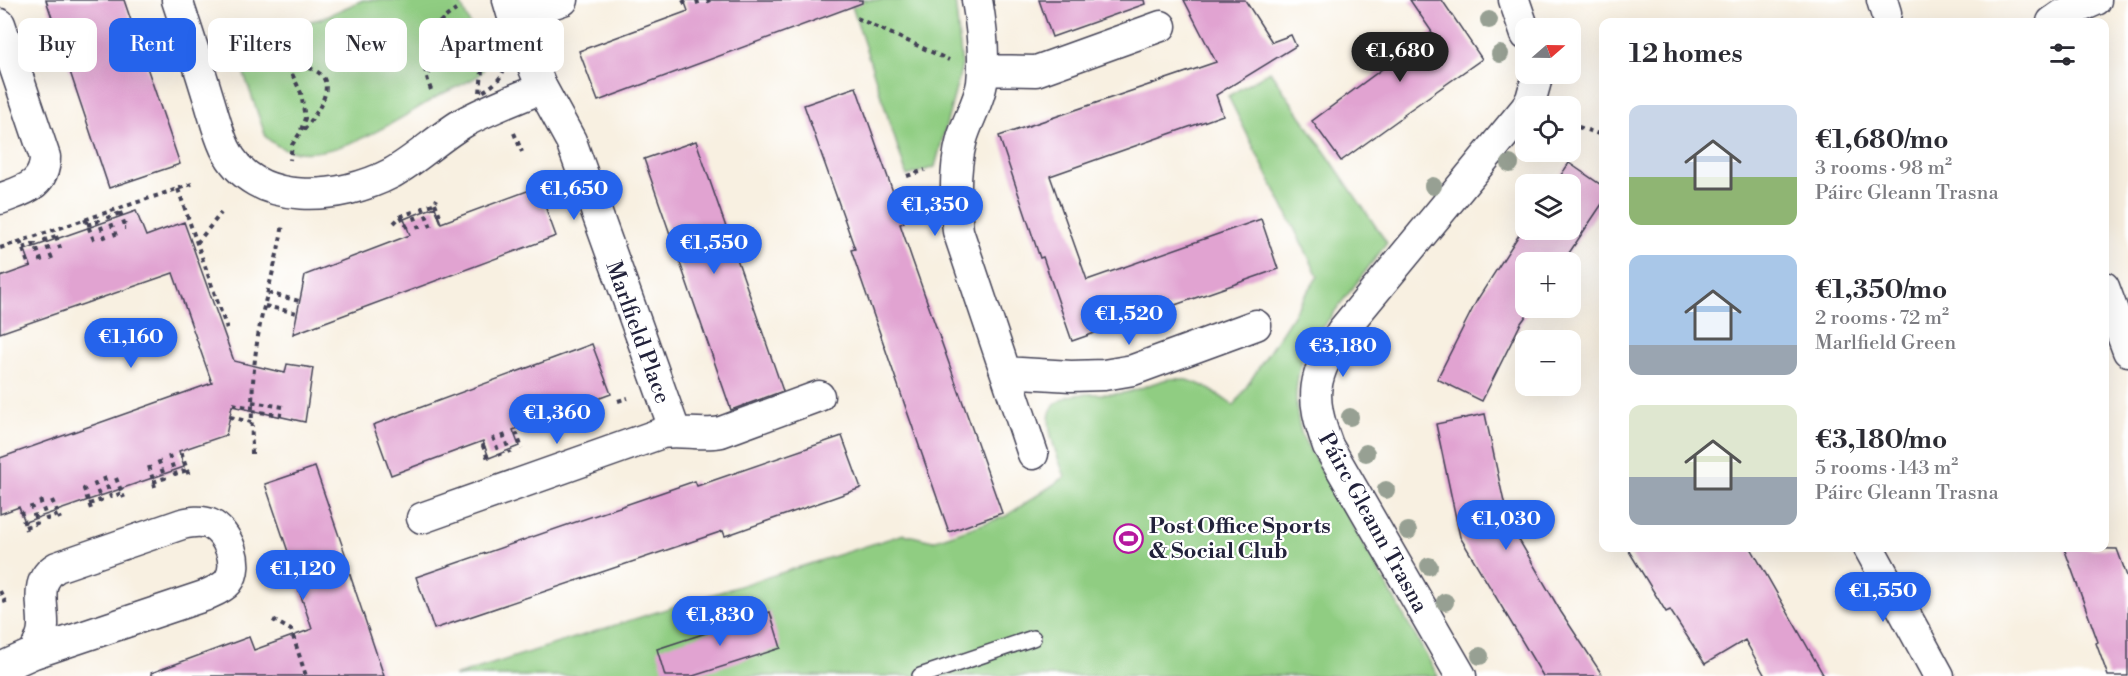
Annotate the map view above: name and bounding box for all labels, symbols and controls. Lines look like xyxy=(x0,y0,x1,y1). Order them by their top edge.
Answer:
chip: Buy xyxy=(18,18,97,72)
chip: Rent xyxy=(109,18,196,72)
chip: Filters xyxy=(208,18,313,72)
chip: New xyxy=(325,18,407,72)
chip: Apartment xyxy=(419,18,564,72)
north arrow xyxy=(1515,18,1581,84)
map controls xyxy=(1515,18,1581,396)
pin: €1,680 xyxy=(1351,32,1449,83)
text: 12 homes xyxy=(1629,38,1743,70)
icon: filters xyxy=(2046,38,2079,71)
text: €1,680 xyxy=(1366,39,1434,64)
button: locate xyxy=(1515,96,1581,162)
text: €1,680/mo xyxy=(1815,124,1948,156)
icon: home xyxy=(1677,129,1749,201)
text: 3 rooms · 98 m² xyxy=(1815,156,1952,181)
pin: €1,650 xyxy=(525,170,623,221)
button: layers xyxy=(1515,174,1581,240)
text: €1,650 xyxy=(540,177,608,202)
text: Páirc Gleann Trasna xyxy=(1815,181,1999,206)
pin: €1,350 xyxy=(886,186,984,237)
text: €1,350 xyxy=(901,193,969,218)
pin: €1,550 xyxy=(665,224,763,275)
text: €1,550 xyxy=(680,231,748,256)
button: + xyxy=(1515,252,1581,318)
street label: Marlfield Place xyxy=(599,258,676,407)
text: €1,350/mo xyxy=(1815,274,1947,306)
icon: home xyxy=(1677,279,1749,351)
pin: €1,520 xyxy=(1080,295,1178,346)
text: €1,520 xyxy=(1095,302,1163,327)
text: 2 rooms · 72 m² xyxy=(1815,306,1949,331)
pin: €1,160 xyxy=(82,318,180,369)
text: €1,160 xyxy=(98,325,164,350)
pin: €3,180 xyxy=(1294,327,1392,378)
button: − xyxy=(1515,330,1581,396)
text: Marlfield Green xyxy=(1815,331,1956,356)
text: €3,180 xyxy=(1309,334,1377,359)
pin: €1,360 xyxy=(508,394,606,445)
text: €1,360 xyxy=(523,401,591,426)
text: €3,180/mo xyxy=(1815,424,1947,456)
street label: Páirc Gleann Trasna xyxy=(1312,428,1434,618)
icon: home xyxy=(1677,429,1749,501)
text: 5 rooms · 143 m² xyxy=(1815,456,1958,481)
text: Páirc Gleann Trasna xyxy=(1815,481,1999,506)
pin: €1,030 xyxy=(1457,500,1555,551)
text: €1,030 xyxy=(1471,507,1541,532)
place label: Post Office Sports & Social Club xyxy=(1149,513,1331,565)
sports icon: Post Office Sports & Social Club xyxy=(1112,522,1144,554)
pin: €1,120 xyxy=(254,550,352,601)
text: €1,120 xyxy=(270,557,336,582)
pin: €1,550 xyxy=(1834,572,1932,623)
text: €1,550 xyxy=(1849,579,1917,604)
pin: €1,830 xyxy=(671,596,769,647)
text: €1,830 xyxy=(686,603,754,628)

